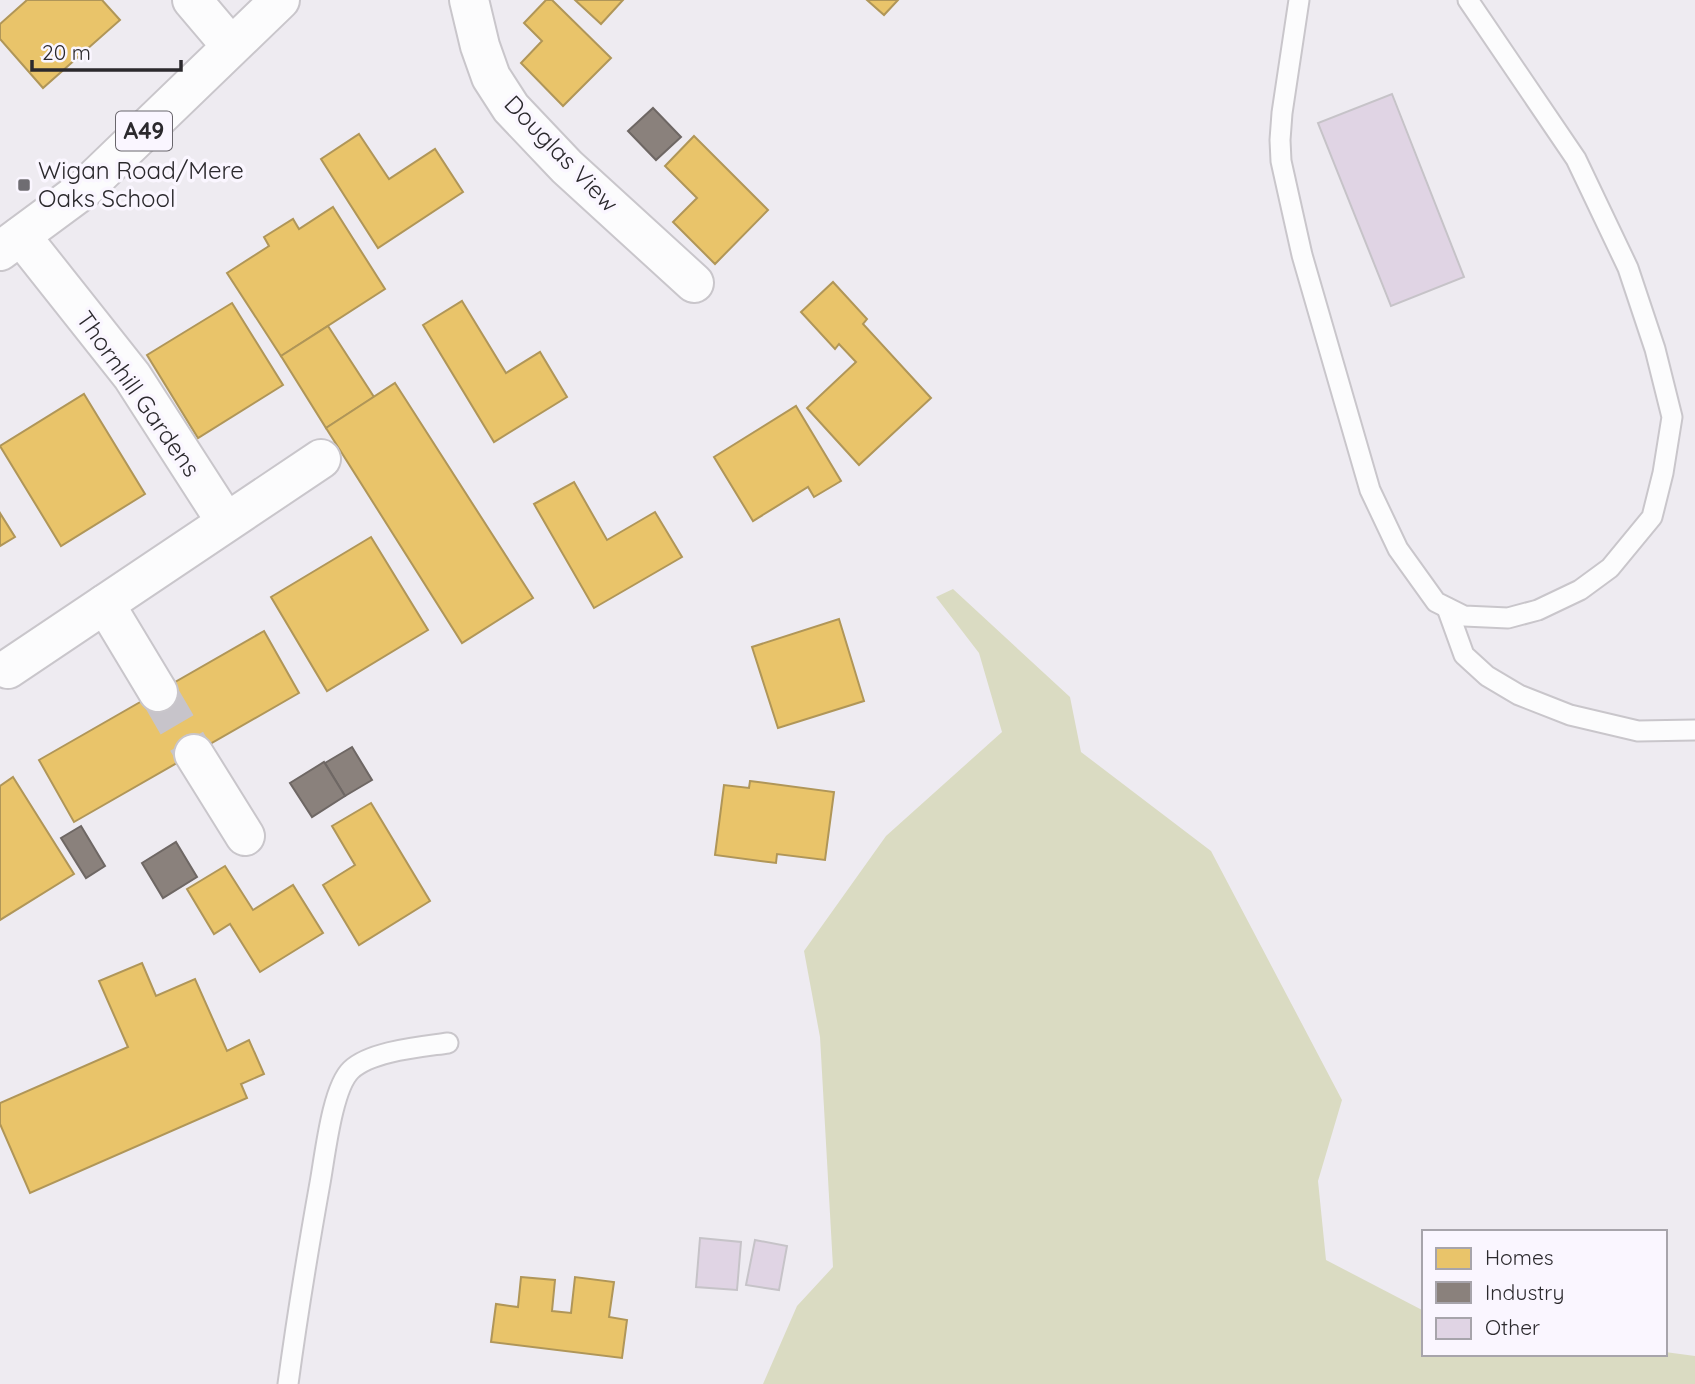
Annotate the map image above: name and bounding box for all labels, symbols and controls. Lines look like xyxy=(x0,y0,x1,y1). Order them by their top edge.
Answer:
scale bar xyxy=(32,28,180,72)
text: 20 m xyxy=(42,39,91,65)
street label: Douglas View xyxy=(499,89,625,218)
road number: A49 xyxy=(116,112,172,150)
place label: Wigan Road/Mere Oaks School xyxy=(38,155,244,213)
marker: Wigan Road/Mere Oaks School xyxy=(16,177,32,193)
street label: Thornhill Gardens xyxy=(70,305,207,482)
legend xyxy=(1422,1230,1667,1356)
text: Homes xyxy=(1485,1244,1554,1270)
text: Industry xyxy=(1485,1279,1564,1305)
text: Other xyxy=(1485,1314,1540,1340)

